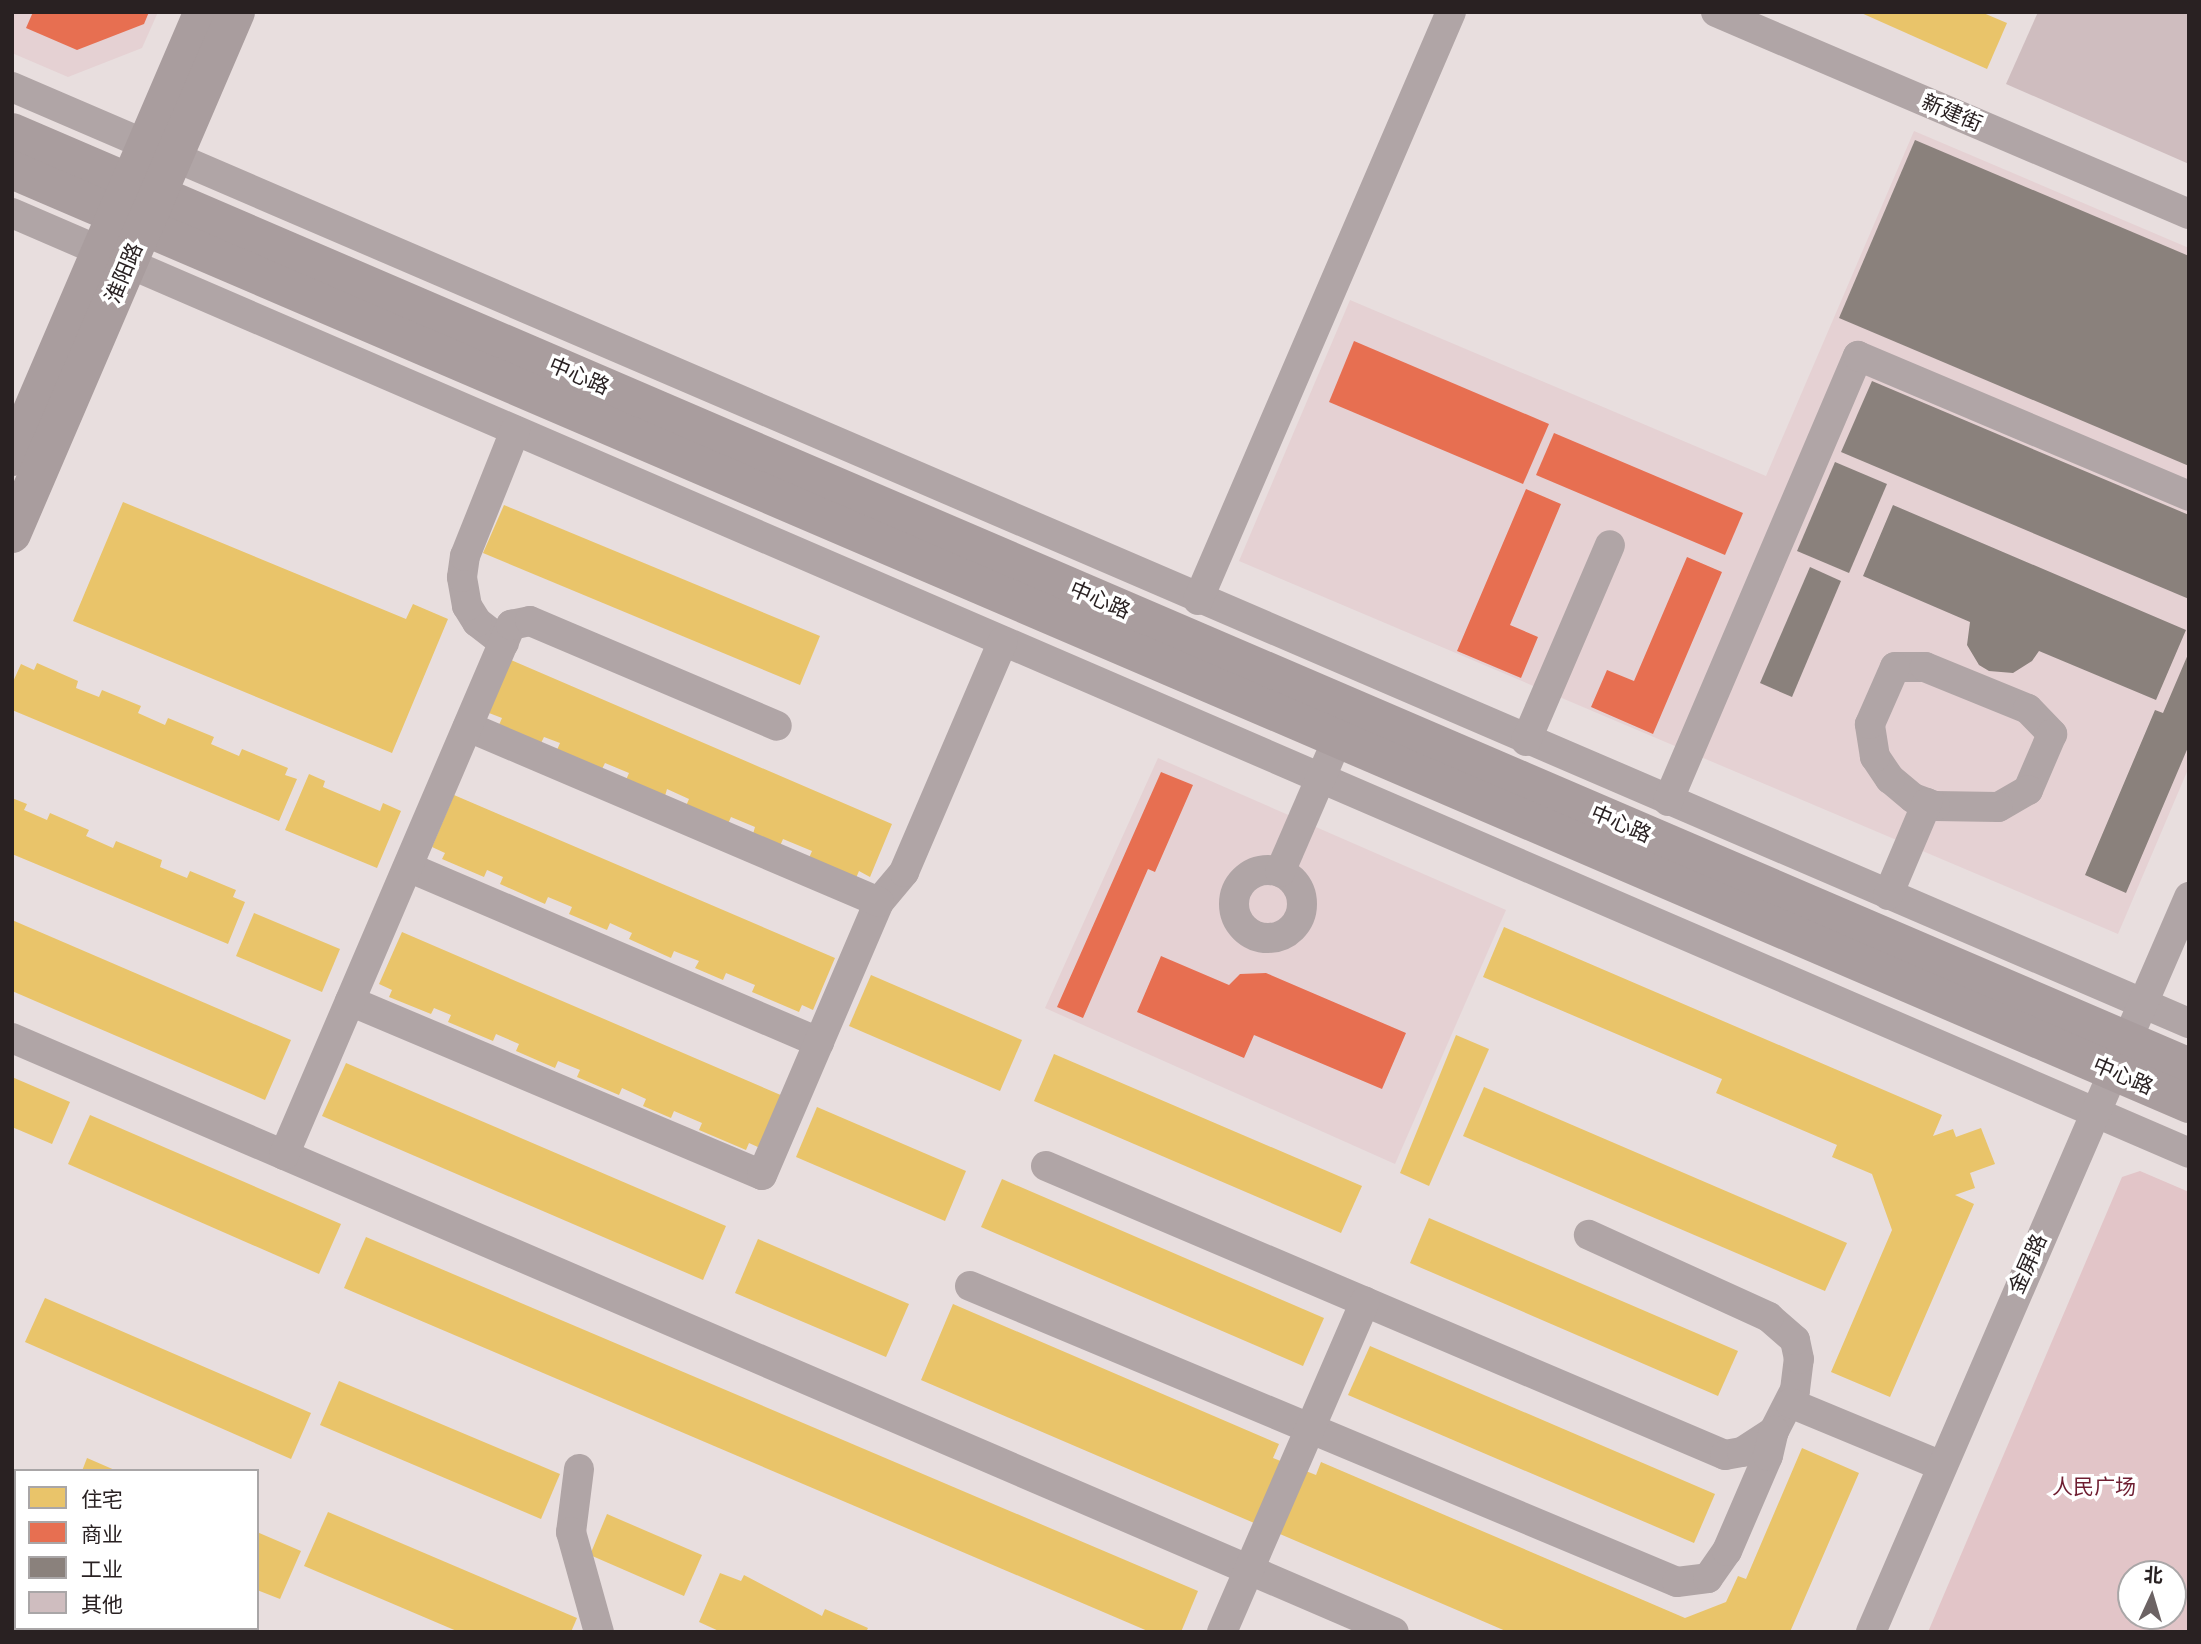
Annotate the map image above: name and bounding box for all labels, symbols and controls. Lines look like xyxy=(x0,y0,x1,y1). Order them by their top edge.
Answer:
street label: 新建街 xyxy=(1918,89,1986,137)
street label: 淮阳路 xyxy=(100,239,148,307)
street label: 中心路 xyxy=(545,352,613,400)
street label: 中心路 xyxy=(1066,576,1134,624)
street label: 中心路 xyxy=(1587,800,1655,848)
street label: 中心路 xyxy=(2089,1052,2157,1100)
street label: 金屏路 xyxy=(2004,1230,2052,1298)
legend xyxy=(14,1469,259,1630)
park label: 人民广场 xyxy=(2052,1474,2136,1500)
text: 住宅 xyxy=(81,1488,123,1511)
text: 商业 xyxy=(81,1523,123,1546)
text: 工业 xyxy=(81,1558,123,1581)
north arrow xyxy=(2117,1560,2187,1630)
text: 北 xyxy=(2143,1564,2164,1587)
text: 其他 xyxy=(81,1593,123,1616)

